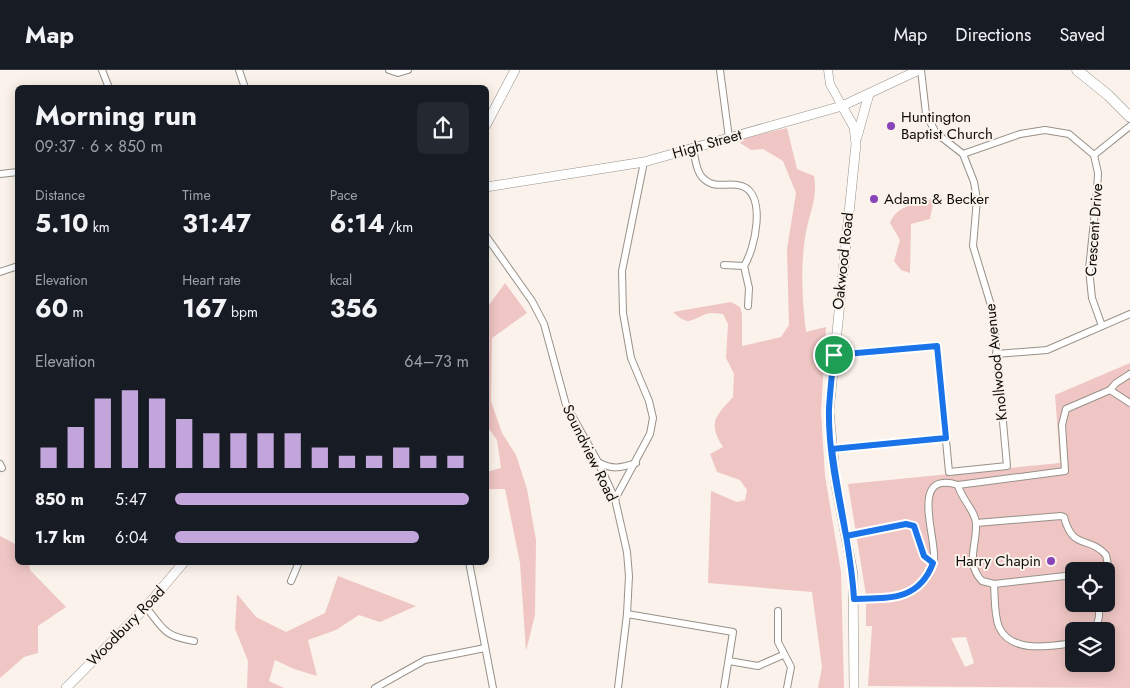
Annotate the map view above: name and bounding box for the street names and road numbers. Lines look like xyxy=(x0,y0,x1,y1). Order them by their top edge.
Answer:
street label: High Street xyxy=(670,123,745,164)
street label: Crescent Drive xyxy=(1080,182,1108,277)
street label: Oakwood Road xyxy=(827,211,859,311)
street label: Knollwood Avenue xyxy=(979,302,1013,422)
street label: Soundview Road xyxy=(557,401,623,505)
street label: Woodbury Road xyxy=(82,581,170,671)

